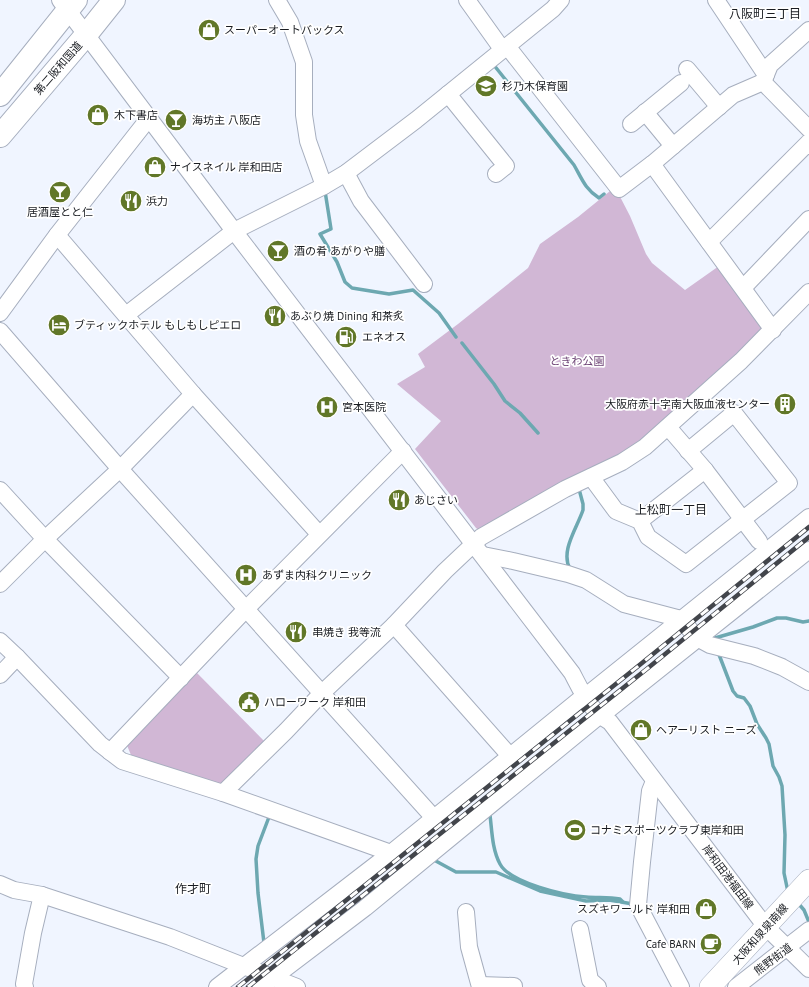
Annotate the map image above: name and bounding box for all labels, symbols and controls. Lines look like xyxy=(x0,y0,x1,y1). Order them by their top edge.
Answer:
district label: 八阪町三丁目 xyxy=(729,6,801,21)
shop icon: スーパーオートバックス xyxy=(196,17,222,43)
place label: スーパーオートバックス xyxy=(224,23,345,37)
street label: 第二阪和国道 xyxy=(31,39,85,97)
school or university icon: 杉乃木保育園 xyxy=(473,73,499,99)
place label: 杉乃木保育園 xyxy=(502,79,568,93)
shop icon: 木下書店 xyxy=(85,102,111,128)
bar icon: 海坊主 八阪店 xyxy=(163,107,189,133)
place label: 木下書店 xyxy=(114,108,158,122)
place label: 海坊主 八阪店 xyxy=(192,113,261,127)
shop icon: ナイスネイル 岸和田店 xyxy=(142,154,168,180)
place label: ナイスネイル 岸和田店 xyxy=(170,160,283,174)
bar icon: 居酒屋とと仁 xyxy=(47,179,73,205)
restaurant icon: 浜力 xyxy=(118,188,144,214)
place label: 浜力 xyxy=(146,194,168,208)
place label: 居酒屋とと仁 xyxy=(27,205,93,219)
bar icon: 酒の肴 あがりや膳 xyxy=(265,238,291,264)
place label: 酒の肴 あがりや膳 xyxy=(294,244,385,258)
restaurant icon: あぶり焼 Dining 和茶炙 xyxy=(262,303,288,329)
place label: あぶり焼 Dining 和茶炙 xyxy=(290,309,404,323)
hotel icon: ブティックホテル もしもしピエロ xyxy=(46,312,72,338)
place label: ブティックホテル もしもしピエロ xyxy=(74,318,241,332)
fuel station icon: エネオス xyxy=(333,324,359,350)
place label: エネオス xyxy=(362,330,406,344)
park label: ときわ公園 xyxy=(550,354,605,368)
building icon: 大阪府赤十字南大阪血液センター xyxy=(772,391,798,417)
hospital icon: 宮本医院 xyxy=(314,394,340,420)
place label: 大阪府赤十字南大阪血液センター xyxy=(605,397,770,411)
place label: 宮本医院 xyxy=(342,400,386,414)
restaurant icon: あじさい xyxy=(386,487,412,513)
place label: あじさい xyxy=(414,493,458,507)
district label: 上松町一丁目 xyxy=(635,502,707,517)
hospital icon: あずま内科クリニック xyxy=(233,562,259,588)
place label: あずま内科クリニック xyxy=(262,568,372,582)
restaurant icon: 串焼き 我等流 xyxy=(283,619,309,645)
place label: 串焼き 我等流 xyxy=(312,625,381,639)
public building icon: ハローワーク 岸和田 xyxy=(236,689,262,715)
place label: ハローワーク 岸和田 xyxy=(264,695,366,709)
shop icon: ヘアーリスト ニーズ xyxy=(628,717,654,743)
place label: ヘアーリスト ニーズ xyxy=(656,723,757,737)
sports icon: コナミスポーツクラブ東岸和田 xyxy=(562,817,588,843)
place label: コナミスポーツクラブ東岸和田 xyxy=(590,823,744,837)
street label: 岸和田港福田線 xyxy=(699,842,757,912)
district label: 作才町 xyxy=(175,881,211,896)
shop icon: スズキワールド 岸和田 xyxy=(693,896,719,922)
street label: 大阪和泉泉南線 xyxy=(729,901,791,967)
place label: スズキワールド 岸和田 xyxy=(577,902,690,916)
cafe icon: Cafe BARN xyxy=(698,931,724,957)
place label: Cafe BARN xyxy=(646,937,696,951)
street label: 熊野街道 xyxy=(751,940,795,978)

